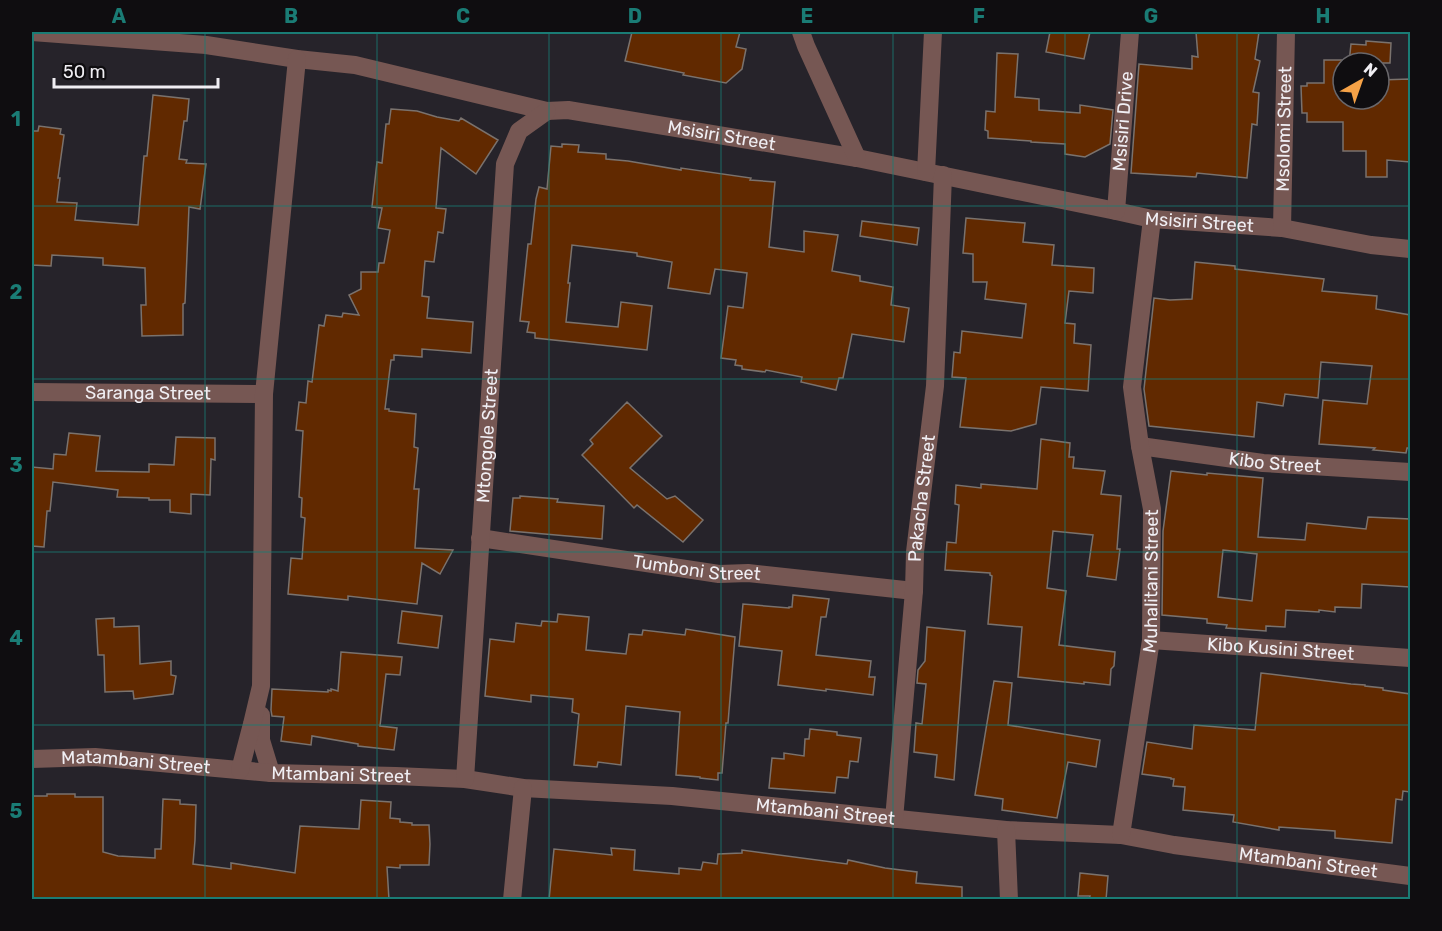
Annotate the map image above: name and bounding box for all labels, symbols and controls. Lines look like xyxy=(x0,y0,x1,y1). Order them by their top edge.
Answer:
text: A xyxy=(112,4,127,28)
text: B xyxy=(284,4,298,28)
text: C xyxy=(456,4,470,28)
text: D xyxy=(628,4,642,28)
text: E xyxy=(801,4,813,28)
text: F xyxy=(973,4,985,28)
text: G xyxy=(1144,4,1158,28)
text: H xyxy=(1316,4,1330,28)
scale bar xyxy=(54,51,218,89)
north arrow xyxy=(1331,51,1391,111)
text: N xyxy=(1360,59,1381,81)
text: 50 m xyxy=(63,61,106,83)
street label: Msolomi Street xyxy=(1272,66,1296,192)
street label: Msisiri Drive xyxy=(1108,70,1138,172)
text: 1 xyxy=(11,107,21,131)
street label: Msisiri Street xyxy=(666,116,777,155)
street label: Msisiri Street xyxy=(1144,208,1255,237)
text: 2 xyxy=(10,280,23,304)
street label: Mtongole Street xyxy=(472,368,503,504)
street label: Saranga Street xyxy=(85,381,211,405)
street label: Pakacha Street xyxy=(904,434,940,562)
street label: Kibo Street xyxy=(1227,447,1322,478)
text: 3 xyxy=(9,453,23,477)
street label: Muhalitani Street xyxy=(1138,509,1163,655)
street label: Tumboni Street xyxy=(631,550,762,585)
text: 4 xyxy=(9,626,23,650)
street label: Kibo Kusini Street xyxy=(1206,633,1355,665)
street label: Matambani Street xyxy=(61,746,211,778)
street label: Mtambani Street xyxy=(271,762,412,788)
street label: Mtambani Street xyxy=(755,794,896,830)
text: 5 xyxy=(10,799,23,823)
street label: Mtambani Street xyxy=(1238,843,1379,883)

